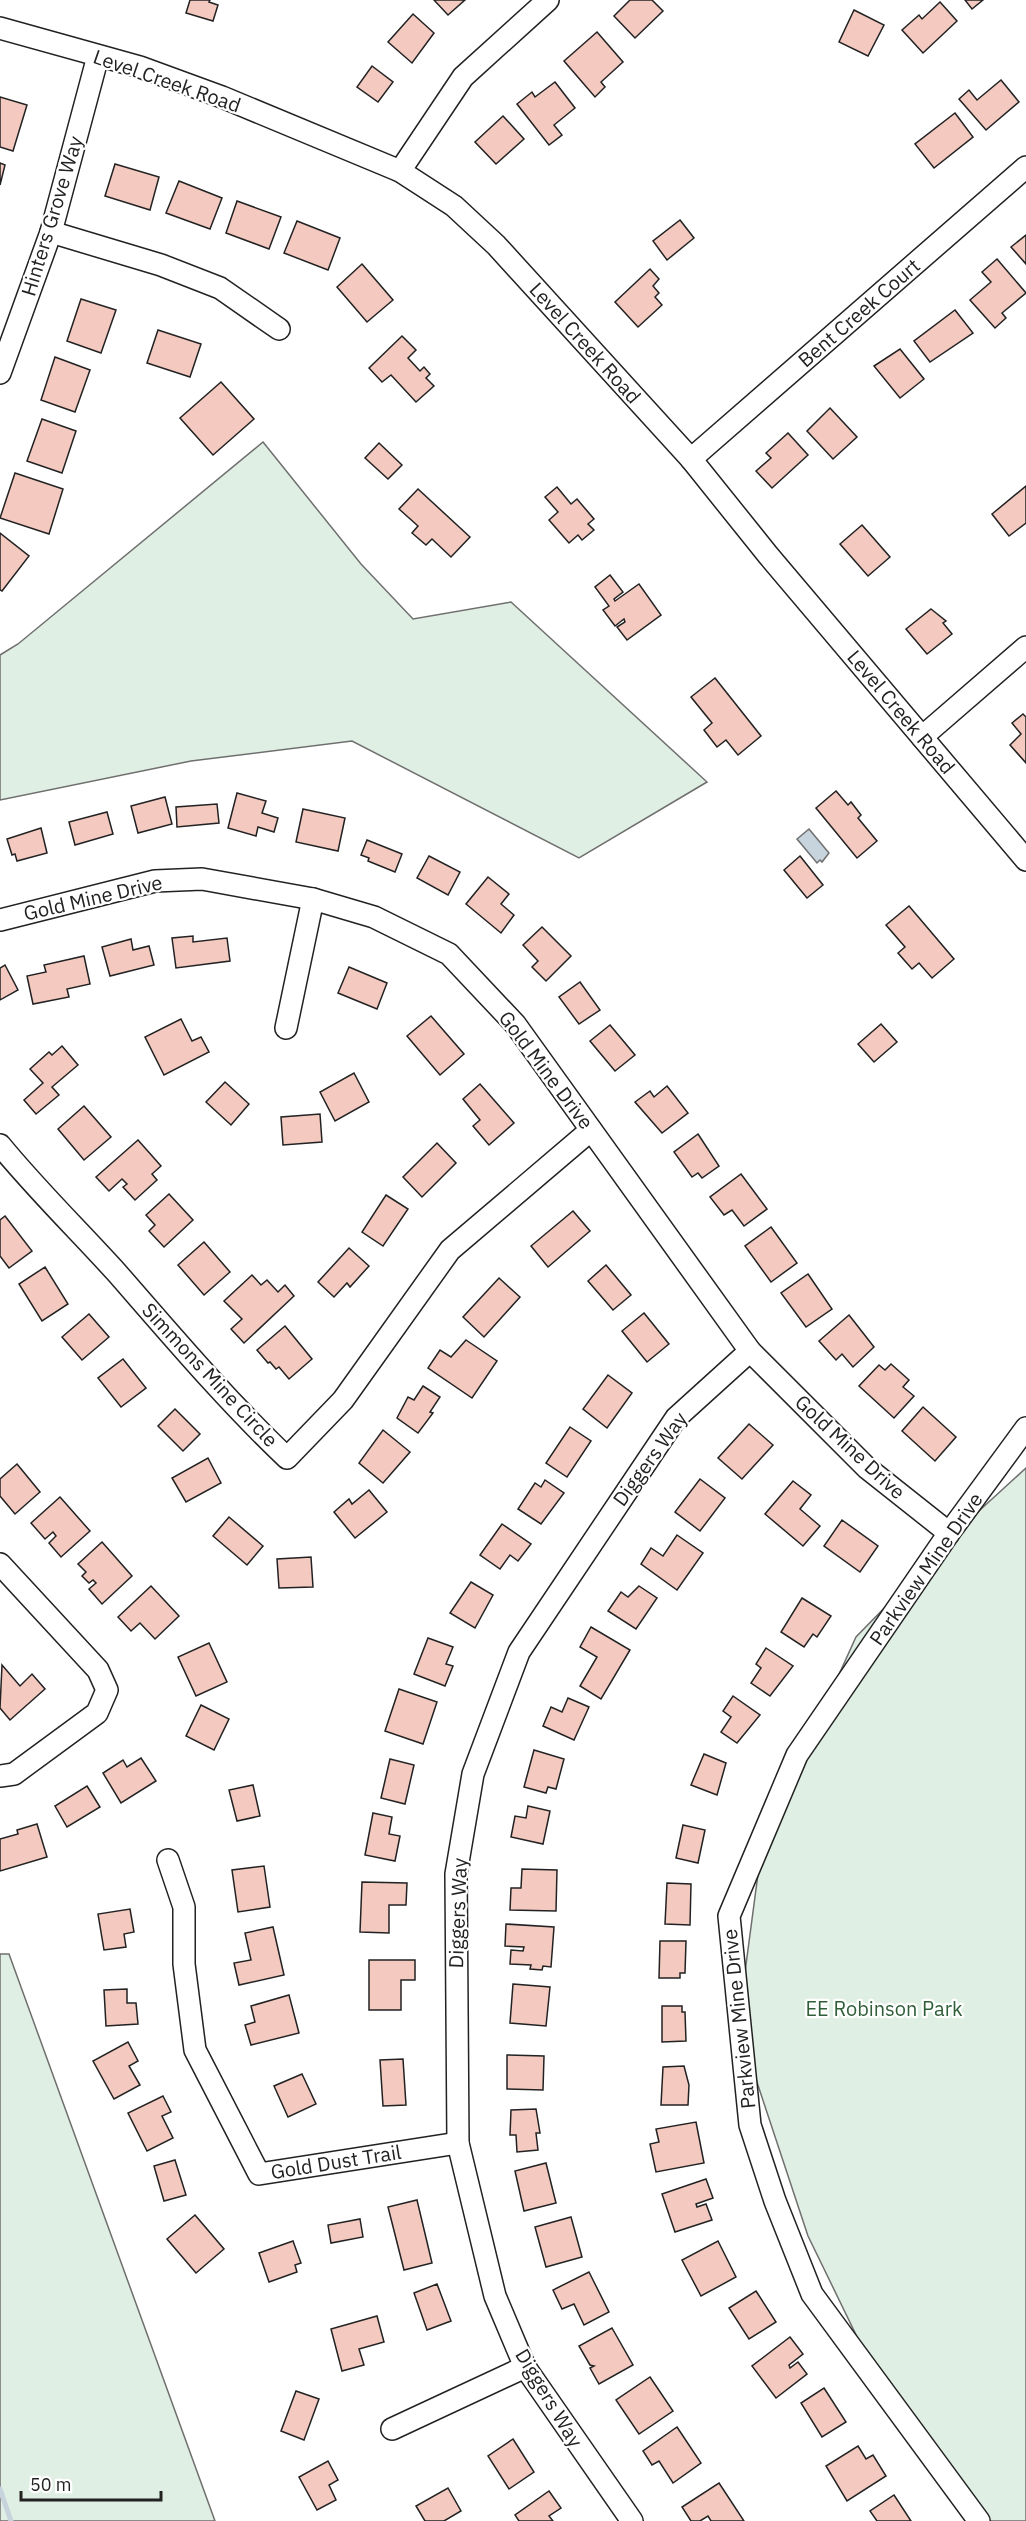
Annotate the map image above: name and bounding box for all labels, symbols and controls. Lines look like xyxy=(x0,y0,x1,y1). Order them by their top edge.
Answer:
street label: Level Creek Road xyxy=(90,43,245,118)
street label: Hinters Grove Way xyxy=(14,133,89,299)
street label: Bent Creek Court xyxy=(792,252,925,373)
street label: Level Creek Road xyxy=(524,276,647,409)
street label: Level Creek Road xyxy=(841,644,961,779)
street label: Gold Mine Drive xyxy=(21,868,165,927)
street label: Gold Mine Drive xyxy=(493,1005,600,1134)
street label: Simmons Mine Circle xyxy=(136,1297,284,1453)
street label: Gold Mine Drive xyxy=(789,1388,911,1505)
street label: Diggers Way xyxy=(606,1406,693,1511)
street label: Parkview Mine Drive xyxy=(863,1487,988,1650)
street label: Diggers Way xyxy=(442,1857,473,1969)
street label: Parkview Mine Drive xyxy=(716,1928,761,2110)
park label: EE Robinson Park xyxy=(805,1995,963,2022)
street label: Gold Dust Trail xyxy=(269,2138,403,2185)
street label: Diggers Way xyxy=(509,2343,589,2452)
scale bar xyxy=(21,2464,160,2502)
text: 50 m xyxy=(30,2473,72,2496)

